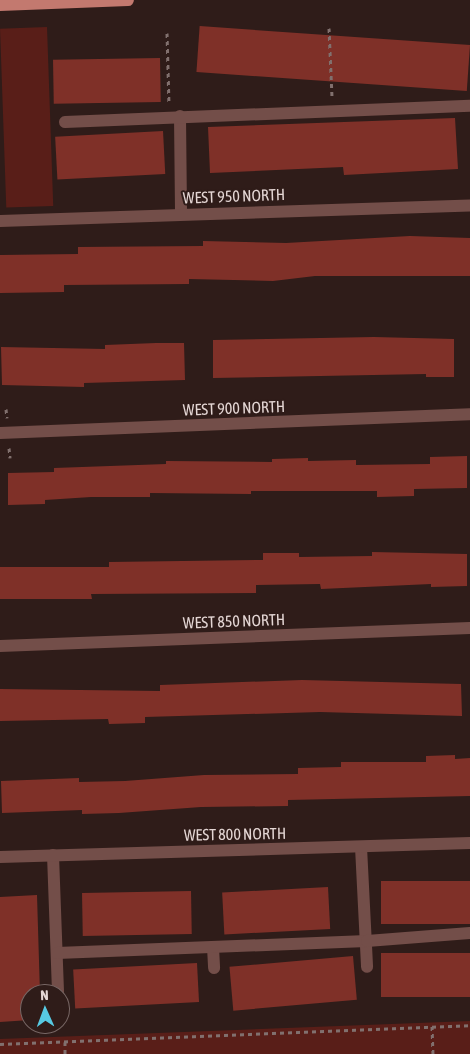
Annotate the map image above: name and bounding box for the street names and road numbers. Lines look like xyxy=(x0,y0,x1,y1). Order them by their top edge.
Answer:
street label: WEST 950 NORTH xyxy=(183,185,285,207)
street label: WEST 900 NORTH xyxy=(183,397,285,419)
street label: WEST 850 NORTH xyxy=(183,610,285,632)
street label: WEST 800 NORTH xyxy=(184,824,286,844)

